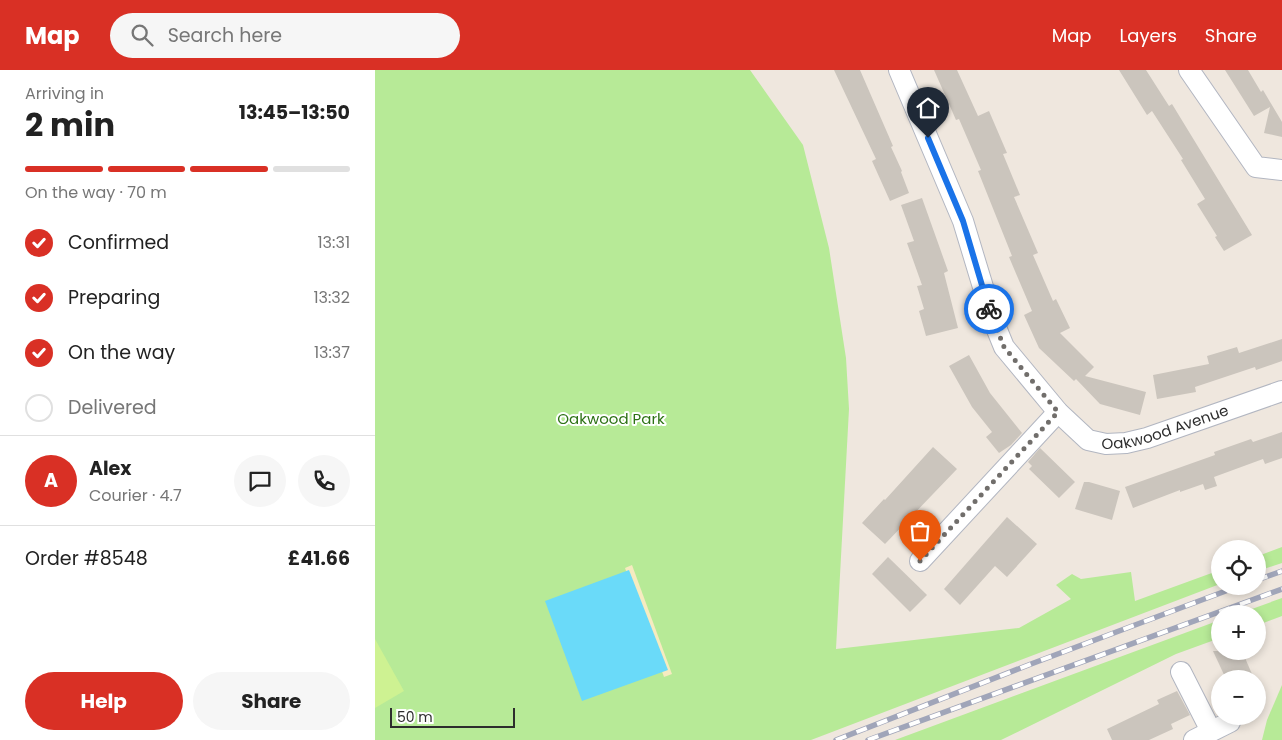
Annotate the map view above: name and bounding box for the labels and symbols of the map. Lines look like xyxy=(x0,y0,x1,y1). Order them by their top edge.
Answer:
pin xyxy=(907,87,949,138)
courier xyxy=(964,284,1014,334)
street label: Oakwood Avenue xyxy=(1101,399,1231,454)
park label: Oakwood Park xyxy=(557,408,665,429)
pin xyxy=(899,510,941,561)
scale bar xyxy=(390,705,515,728)

